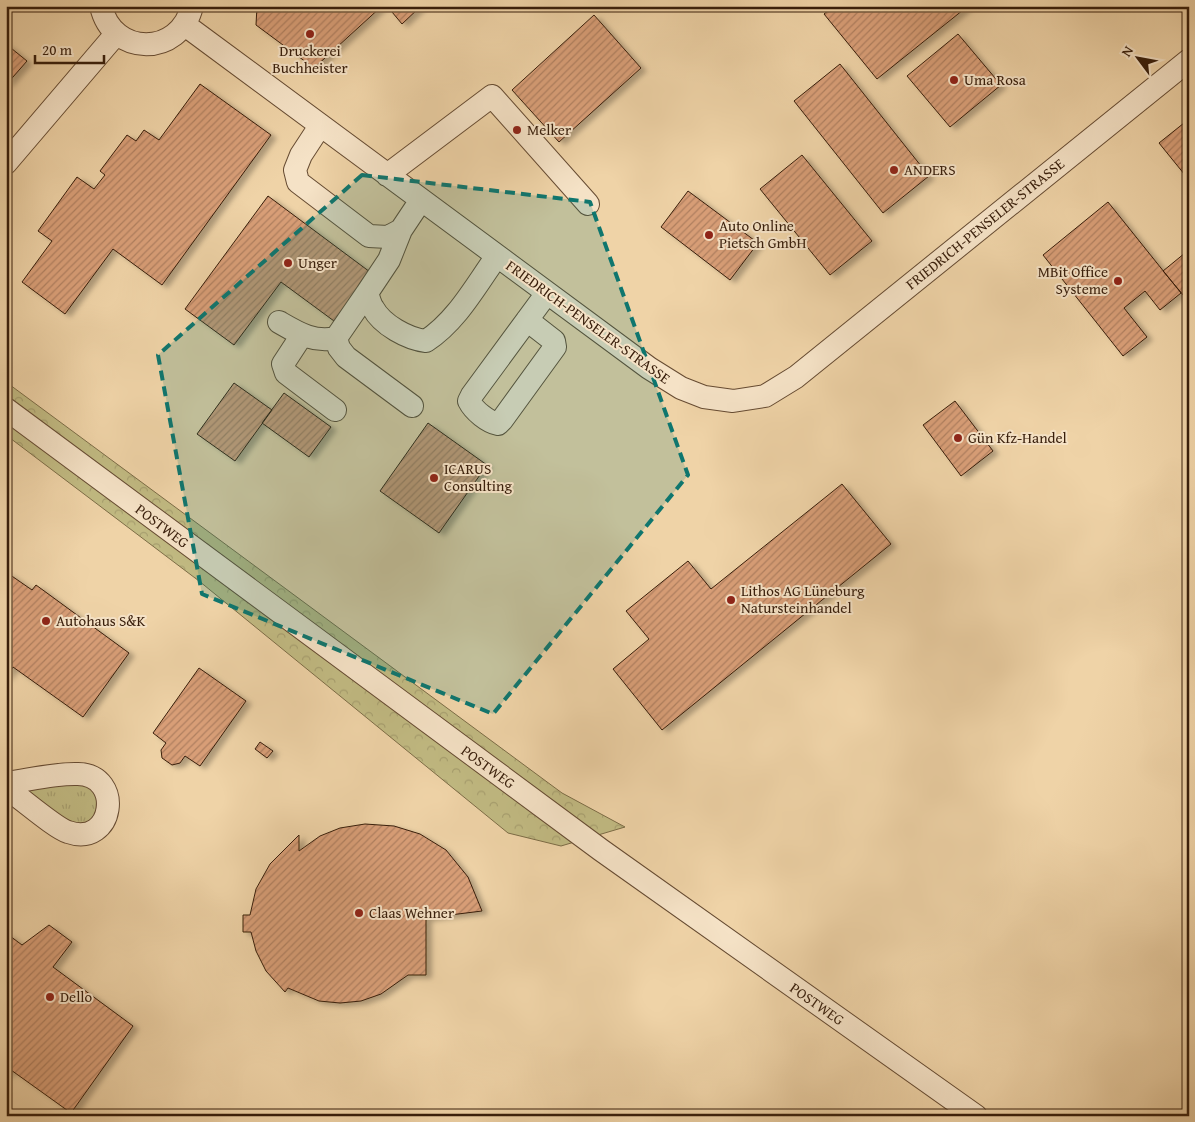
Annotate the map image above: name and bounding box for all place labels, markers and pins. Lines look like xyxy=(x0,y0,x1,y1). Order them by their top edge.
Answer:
marker: Druckerei Buchheister xyxy=(304,28,316,40)
place label: Druckerei Buchheister xyxy=(272,40,348,78)
place label: Uma Rosa xyxy=(964,69,1026,90)
marker: Uma Rosa xyxy=(948,74,960,86)
place label: Melker xyxy=(527,119,571,140)
marker: Melker xyxy=(511,124,523,136)
place label: ANDERS xyxy=(904,159,956,180)
marker: ANDERS xyxy=(888,164,900,176)
place label: Auto Online Pietsch GmbH xyxy=(719,215,807,253)
marker: Auto Online Pietsch GmbH xyxy=(703,229,715,241)
place label: Unger xyxy=(298,252,337,273)
marker: Unger xyxy=(282,257,294,269)
place label: MBit Office Systeme xyxy=(1038,261,1108,299)
marker: MBit Office Systeme xyxy=(1112,275,1124,287)
place label: Gün Kfz-Handel xyxy=(968,427,1067,448)
marker: Gün Kfz-Handel xyxy=(952,432,964,444)
place label: ICARUS Consulting xyxy=(444,458,512,496)
marker: ICARUS Consulting xyxy=(428,472,440,484)
place label: Lithos AG Lüneburg Natursteinhandel xyxy=(741,580,865,618)
marker: Lithos AG Lüneburg Natursteinhandel xyxy=(725,594,737,606)
place label: Autohaus S&K xyxy=(56,610,146,631)
marker: Autohaus S&K xyxy=(40,615,52,627)
place label: Claas Wehner xyxy=(369,902,454,923)
marker: Claas Wehner xyxy=(353,907,365,919)
place label: Dello xyxy=(60,986,93,1007)
marker: Dello xyxy=(44,991,56,1003)

